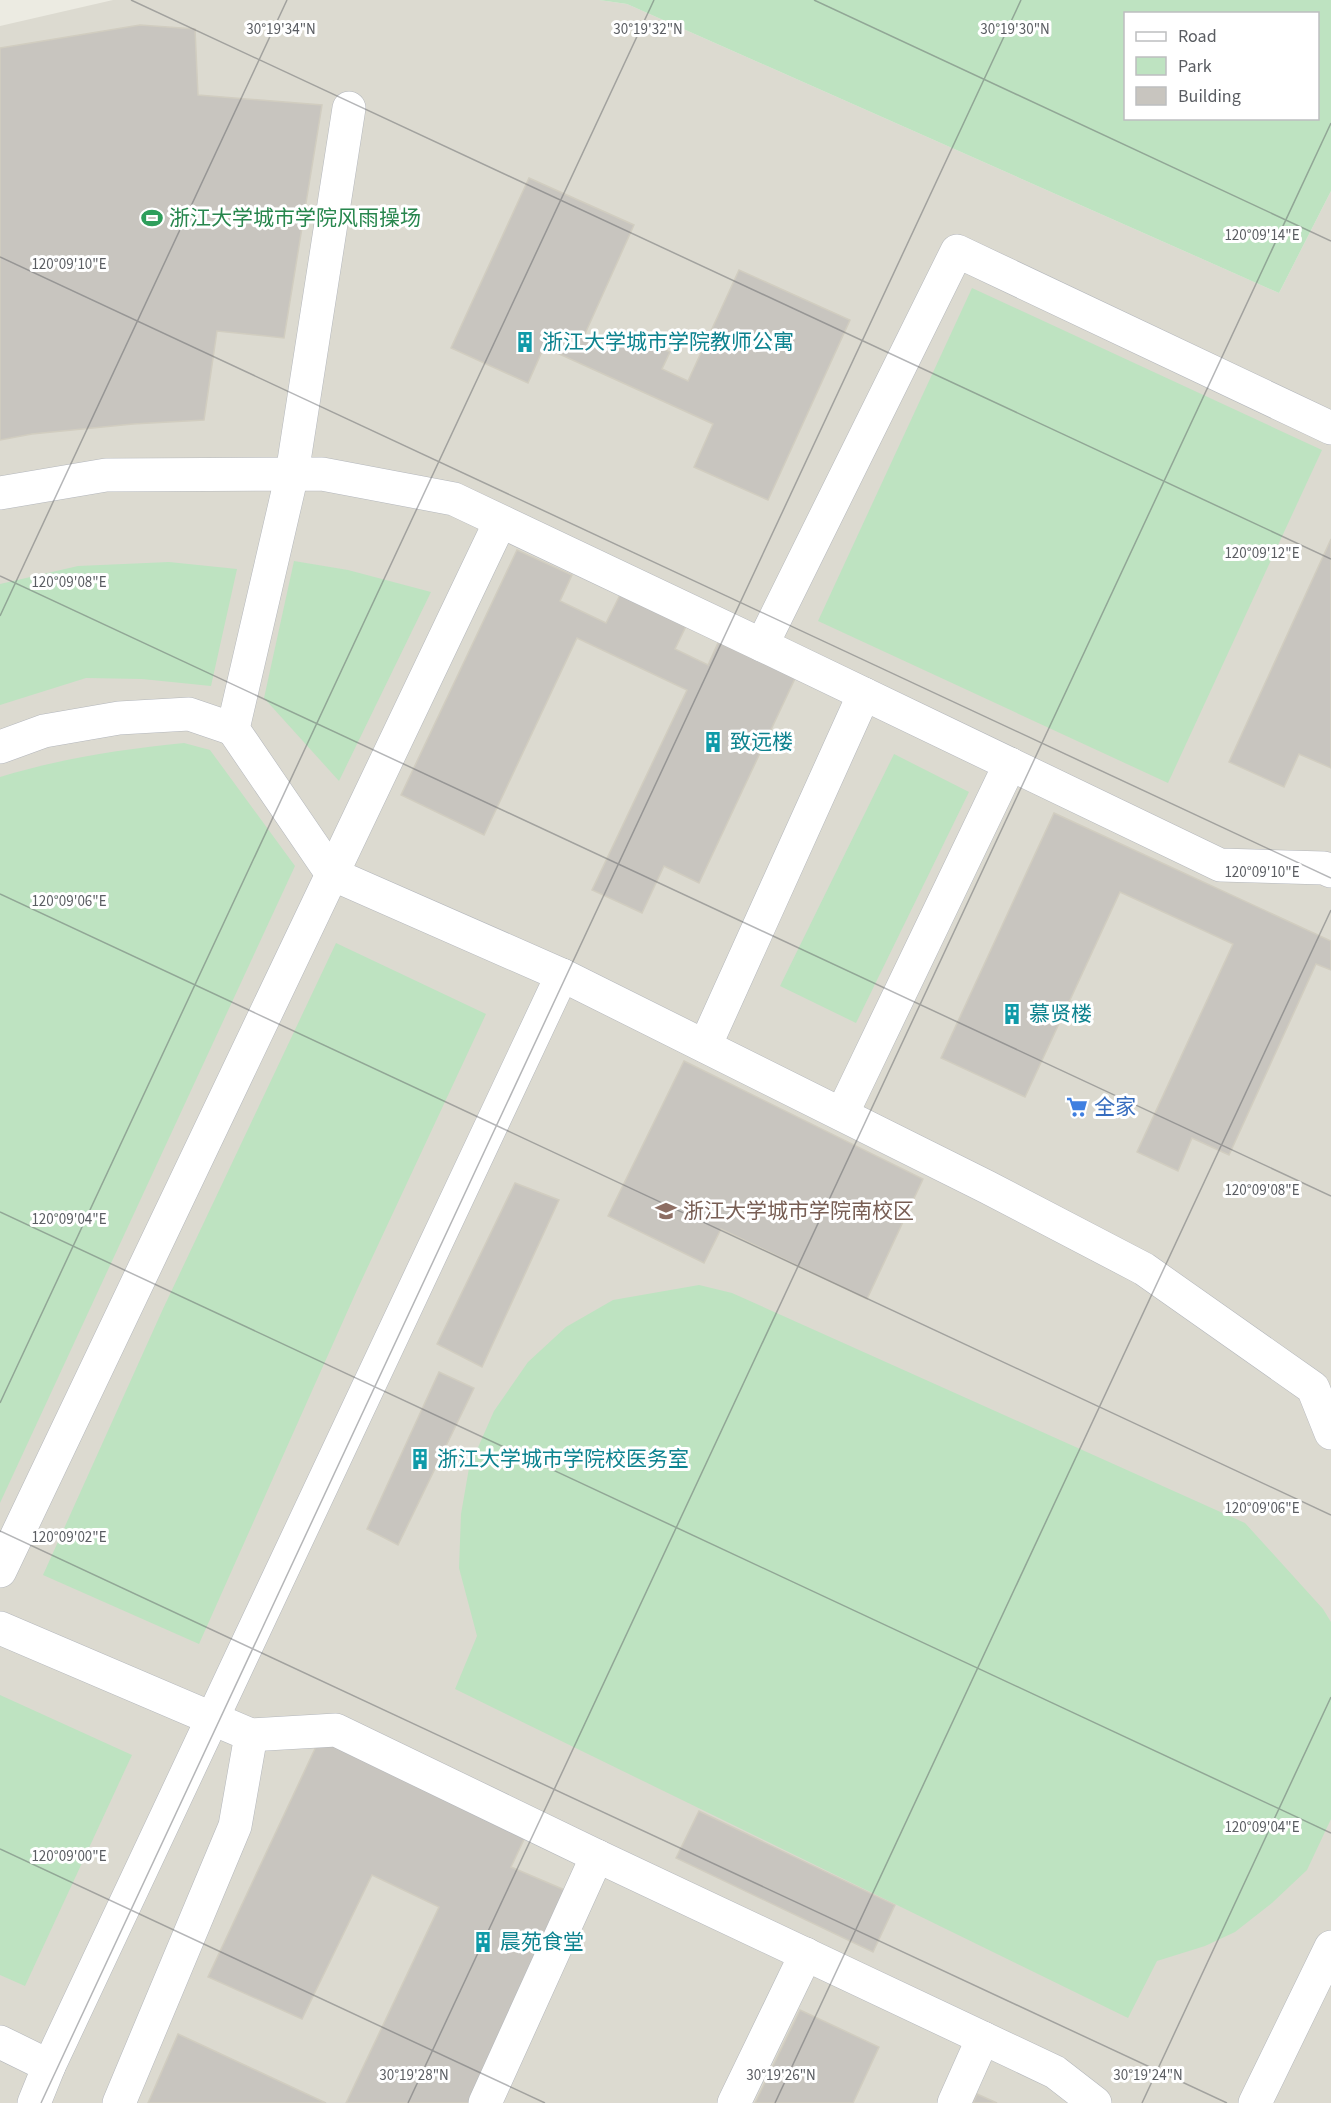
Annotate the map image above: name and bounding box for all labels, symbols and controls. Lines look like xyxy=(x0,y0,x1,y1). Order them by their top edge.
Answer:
legend xyxy=(1124,12,1319,120)
text: 30°19'34"N xyxy=(246,19,316,40)
text: 30°19'32"N xyxy=(613,19,683,40)
text: 30°19'30"N xyxy=(980,19,1050,40)
text: Road xyxy=(1178,24,1217,49)
text: Park xyxy=(1178,54,1212,79)
text: Building xyxy=(1178,84,1241,109)
place label: 浙江大学城市学院风雨操场 xyxy=(169,203,421,233)
sports icon: 浙江大学城市学院风雨操场 xyxy=(140,206,164,230)
text: 120°09'14"E xyxy=(1224,225,1300,246)
text: 120°09'10"E xyxy=(31,254,107,275)
place label: 浙江大学城市学院教师公寓 xyxy=(542,327,794,357)
building icon: 浙江大学城市学院教师公寓 xyxy=(513,330,537,354)
text: 120°09'12"E xyxy=(1224,543,1300,564)
text: 120°09'08"E xyxy=(31,572,107,593)
place label: 致远楼 xyxy=(730,727,793,757)
building icon: 致远楼 xyxy=(701,730,725,754)
text: 120°09'10"E xyxy=(1224,862,1300,883)
text: 120°09'06"E xyxy=(31,891,107,912)
place label: 慕贤楼 xyxy=(1029,999,1092,1029)
building icon: 慕贤楼 xyxy=(1000,1002,1024,1026)
place label: 全家 xyxy=(1094,1092,1136,1122)
supermarket icon: 全家 xyxy=(1065,1095,1089,1119)
text: 120°09'08"E xyxy=(1224,1180,1300,1201)
place label: 浙江大学城市学院南校区 xyxy=(683,1196,914,1226)
school or university icon: 浙江大学城市学院南校区 xyxy=(654,1199,678,1223)
text: 120°09'04"E xyxy=(31,1209,107,1230)
place label: 浙江大学城市学院校医务室 xyxy=(437,1444,689,1474)
building icon: 浙江大学城市学院校医务室 xyxy=(408,1447,432,1471)
text: 120°09'06"E xyxy=(1224,1498,1300,1519)
text: 120°09'02"E xyxy=(31,1527,107,1548)
text: 120°09'04"E xyxy=(1224,1817,1300,1838)
text: 120°09'00"E xyxy=(31,1846,107,1867)
place label: 晨苑食堂 xyxy=(500,1927,584,1957)
building icon: 晨苑食堂 xyxy=(471,1930,495,1954)
text: 30°19'28"N xyxy=(379,2065,449,2086)
text: 30°19'26"N xyxy=(746,2065,816,2086)
text: 30°19'24"N xyxy=(1113,2065,1183,2086)

